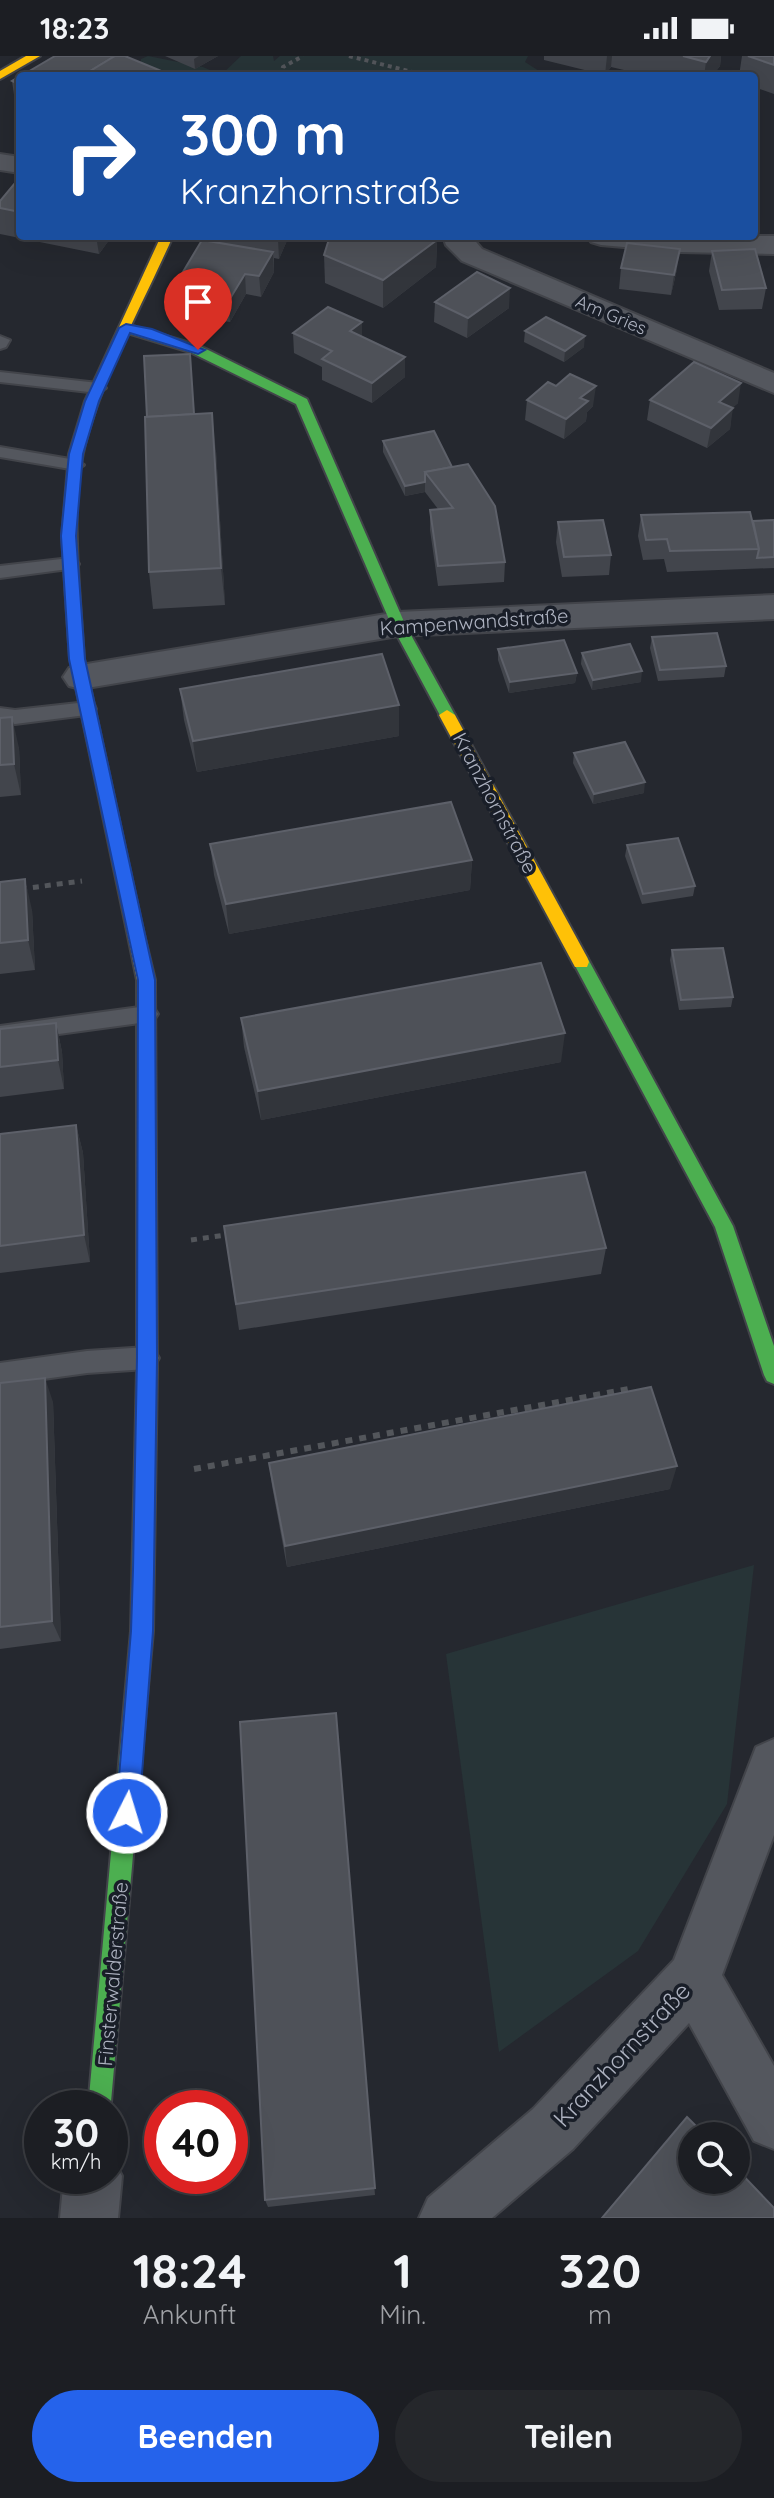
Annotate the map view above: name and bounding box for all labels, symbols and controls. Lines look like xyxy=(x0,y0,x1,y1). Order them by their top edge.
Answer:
text: 18:23 xyxy=(40,9,109,47)
text: 300 m xyxy=(180,99,346,169)
icon: right xyxy=(48,104,152,208)
text: Kranzhornstraße xyxy=(180,168,461,213)
pin xyxy=(164,268,232,350)
icon: arrive xyxy=(176,280,220,324)
street label: Am Gries xyxy=(572,289,650,340)
street label: Kampenwandstraße xyxy=(379,602,569,641)
street label: Kranzhornstraße xyxy=(448,728,543,877)
position arrow xyxy=(85,1771,169,1855)
street label: Finsterwalderstraße xyxy=(92,1881,133,2067)
street label: Kranzhornstraße xyxy=(546,1976,696,2133)
speed limit sign: 40 xyxy=(144,2090,248,2194)
text: 30 xyxy=(53,2107,99,2157)
map controls xyxy=(678,2122,750,2194)
button: search xyxy=(678,2122,750,2194)
text: km/h xyxy=(51,2149,101,2174)
text: 18:24 xyxy=(133,2240,246,2300)
text: 1 xyxy=(393,2240,412,2300)
text: 320 xyxy=(559,2240,641,2300)
text: Ankunft xyxy=(143,2298,236,2331)
text: Min. xyxy=(379,2298,426,2331)
text: m xyxy=(588,2298,612,2331)
button: Beenden xyxy=(32,2390,379,2482)
button: Teilen xyxy=(395,2390,742,2482)

